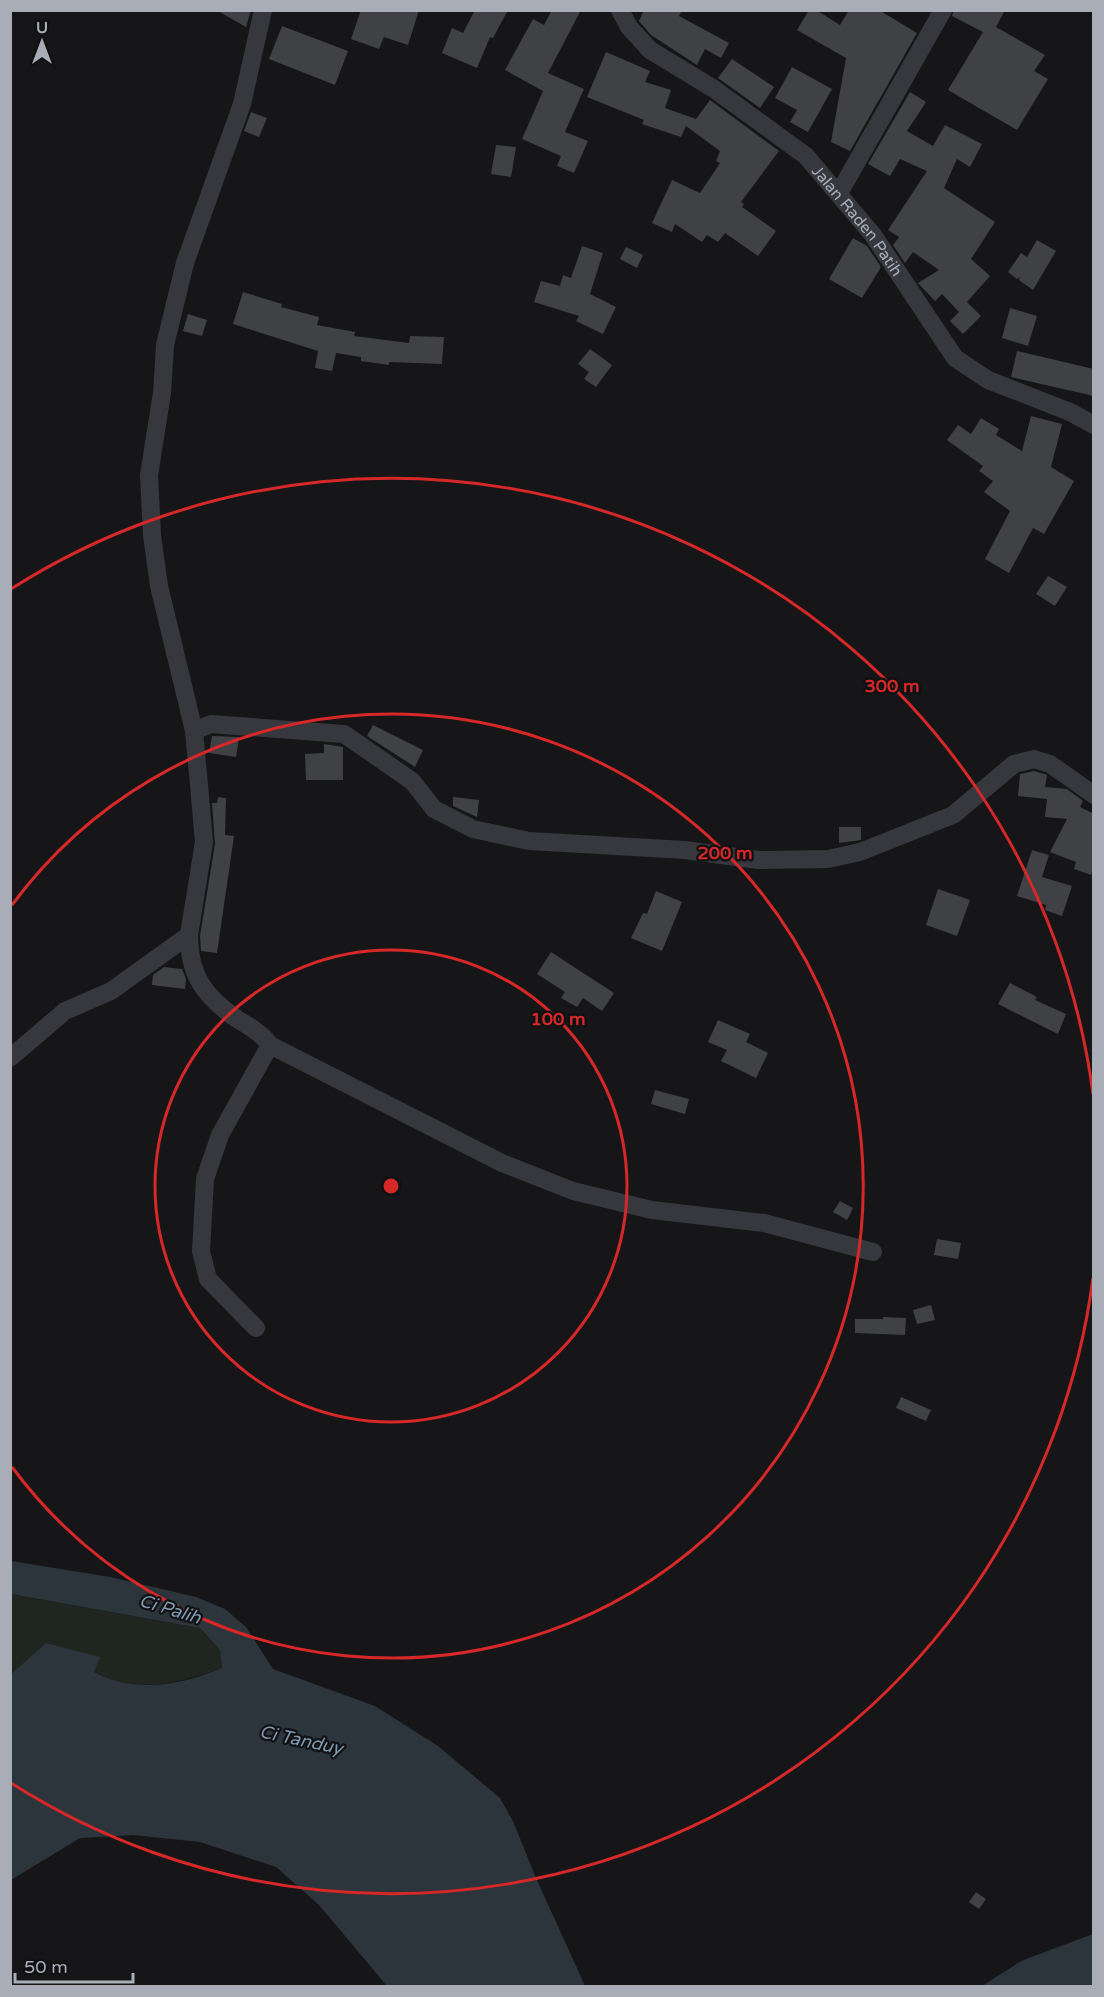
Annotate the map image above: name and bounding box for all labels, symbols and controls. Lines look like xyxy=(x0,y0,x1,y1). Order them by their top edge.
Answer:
north arrow xyxy=(12,12,72,72)
text: U xyxy=(36,18,48,38)
street label: Jalan Raden Patih xyxy=(807,162,907,280)
text: 300 m xyxy=(864,675,920,697)
text: 200 m xyxy=(697,842,753,864)
text: 100 m xyxy=(530,1008,586,1030)
centre of rings xyxy=(381,1176,401,1196)
water label: Ci Palih xyxy=(136,1589,204,1629)
water label: Ci Tanduy xyxy=(258,1720,347,1760)
scale bar xyxy=(15,1946,134,1984)
text: 50 m xyxy=(24,1956,68,1978)

